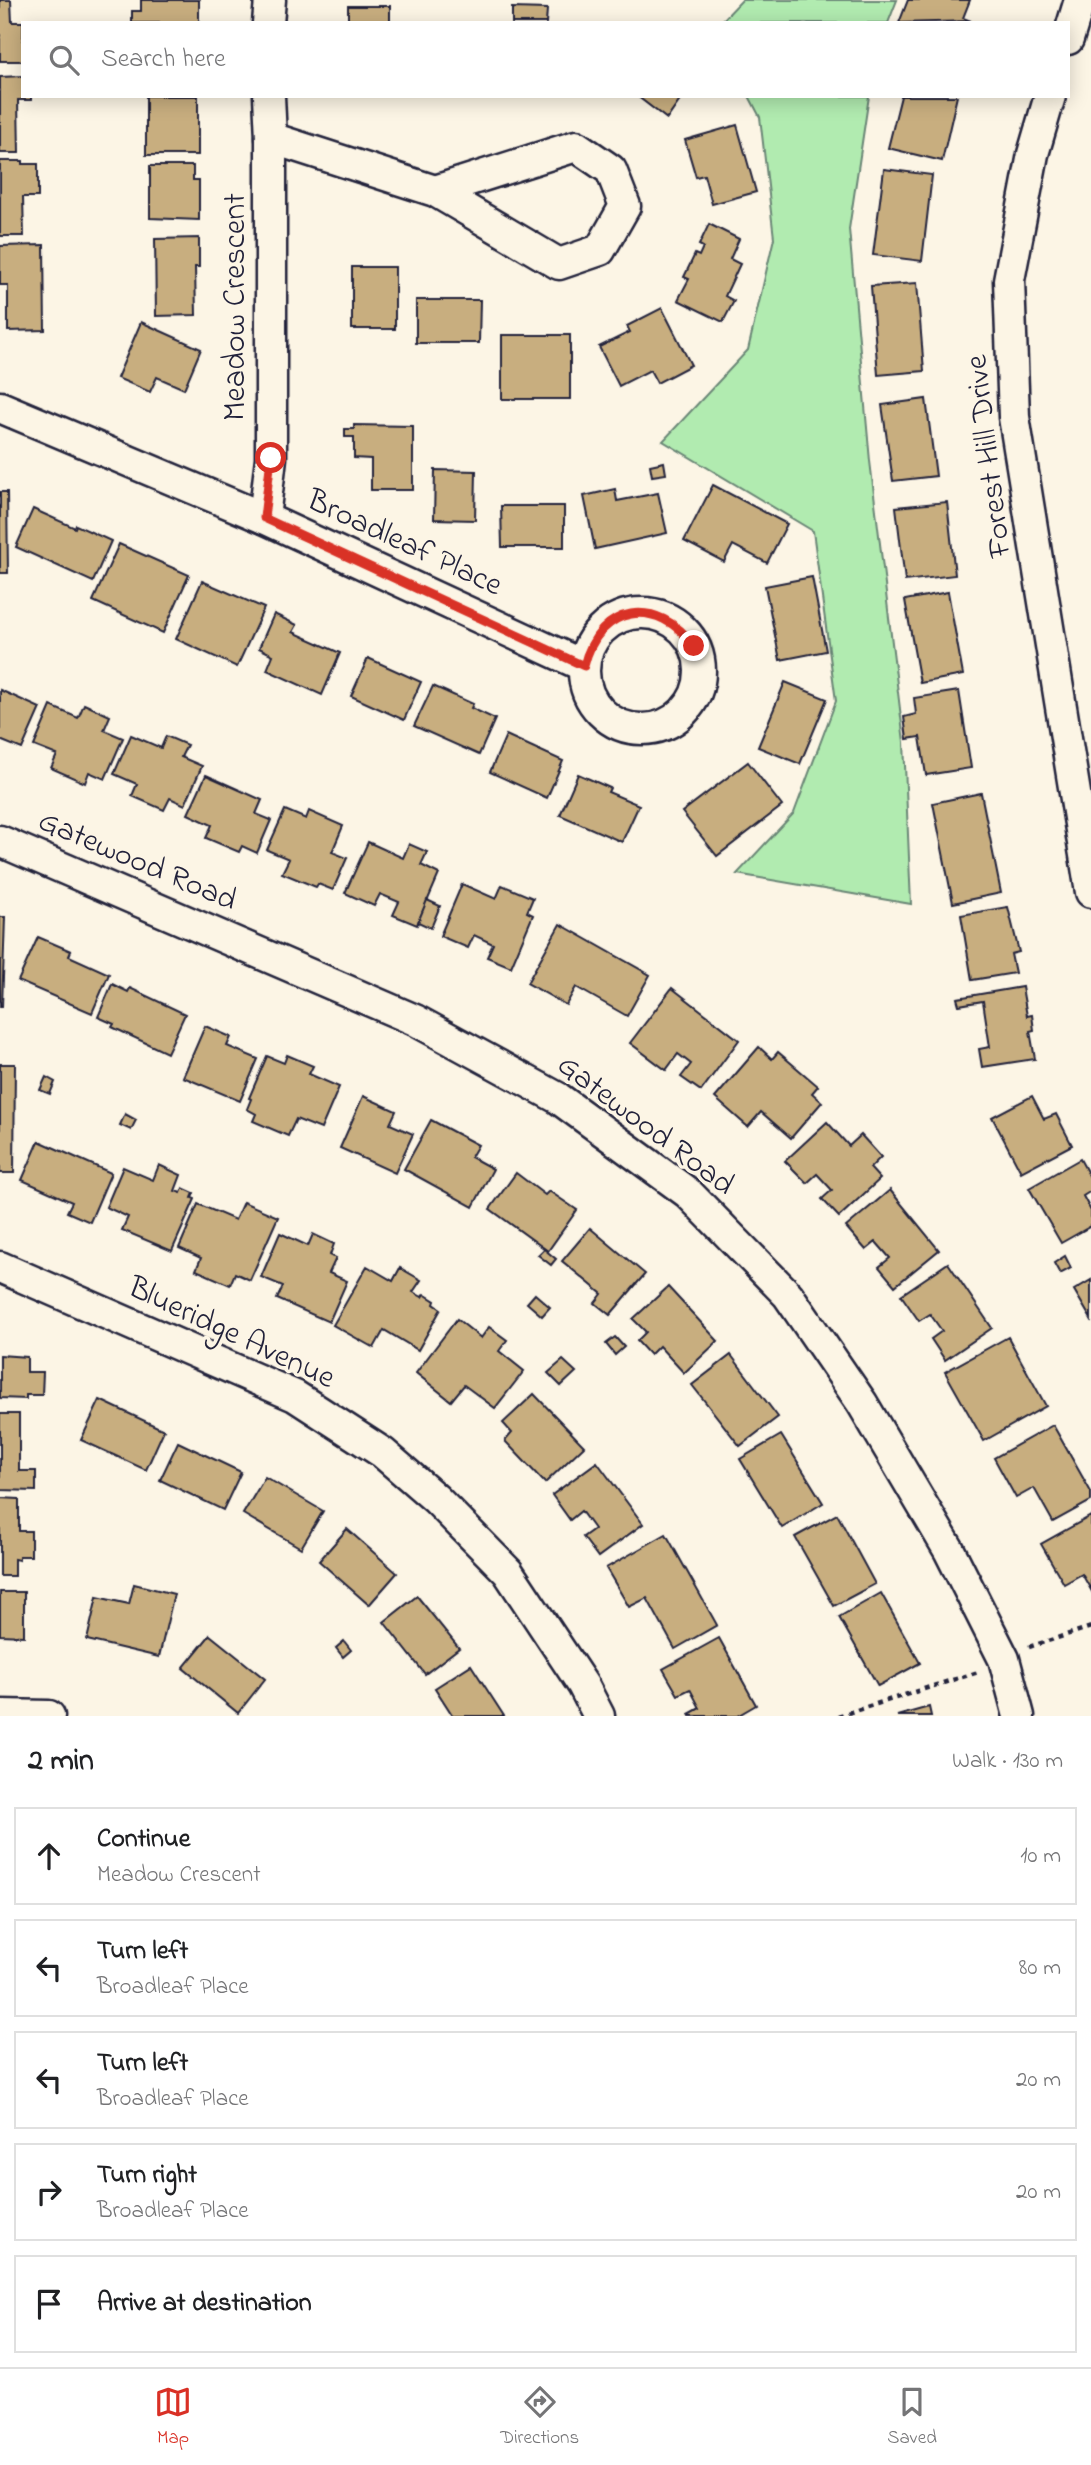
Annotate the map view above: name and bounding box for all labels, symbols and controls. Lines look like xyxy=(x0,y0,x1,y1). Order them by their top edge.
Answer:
search box xyxy=(21,21,1070,98)
icon: search xyxy=(45,41,83,79)
text: Search here xyxy=(101,41,226,79)
street label: Meadow Crescent xyxy=(213,193,260,421)
street label: Forest Hill Drive xyxy=(954,351,1026,561)
route start xyxy=(255,442,286,473)
street label: Broadleaf Place xyxy=(298,478,510,610)
route end xyxy=(678,630,709,661)
street label: Gatewood Road xyxy=(30,799,244,925)
street label: Gatewood Road xyxy=(546,1043,744,1209)
street label: Blueridge Avenue xyxy=(119,1265,343,1403)
text: 2 min xyxy=(28,1740,94,1784)
text: Walk · 130 m xyxy=(952,1745,1063,1778)
text: Continue xyxy=(97,1821,190,1859)
icon: ahead xyxy=(30,1837,68,1875)
text: 10 m xyxy=(1020,1840,1061,1873)
text: Meadow Crescent xyxy=(97,1859,261,1892)
text: Turn left xyxy=(97,1933,188,1971)
icon: left xyxy=(30,1949,68,1987)
text: 80 m xyxy=(1019,1952,1061,1985)
text: Broadleaf Place xyxy=(97,1971,249,2004)
text: Turn left xyxy=(97,2045,188,2083)
icon: left xyxy=(30,2061,68,2099)
text: 20 m xyxy=(1016,2064,1061,2097)
text: Broadleaf Place xyxy=(97,2083,249,2116)
text: Turn right xyxy=(97,2157,197,2195)
icon: right xyxy=(30,2173,68,2211)
text: 20 m xyxy=(1016,2176,1061,2209)
text: Broadleaf Place xyxy=(97,2195,249,2228)
icon: arrive xyxy=(30,2285,68,2323)
text: Arrive at destination xyxy=(97,2285,312,2323)
tab: Map xyxy=(154,2383,192,2452)
tab: Directions xyxy=(500,2383,579,2452)
tab: Saved xyxy=(887,2383,937,2452)

